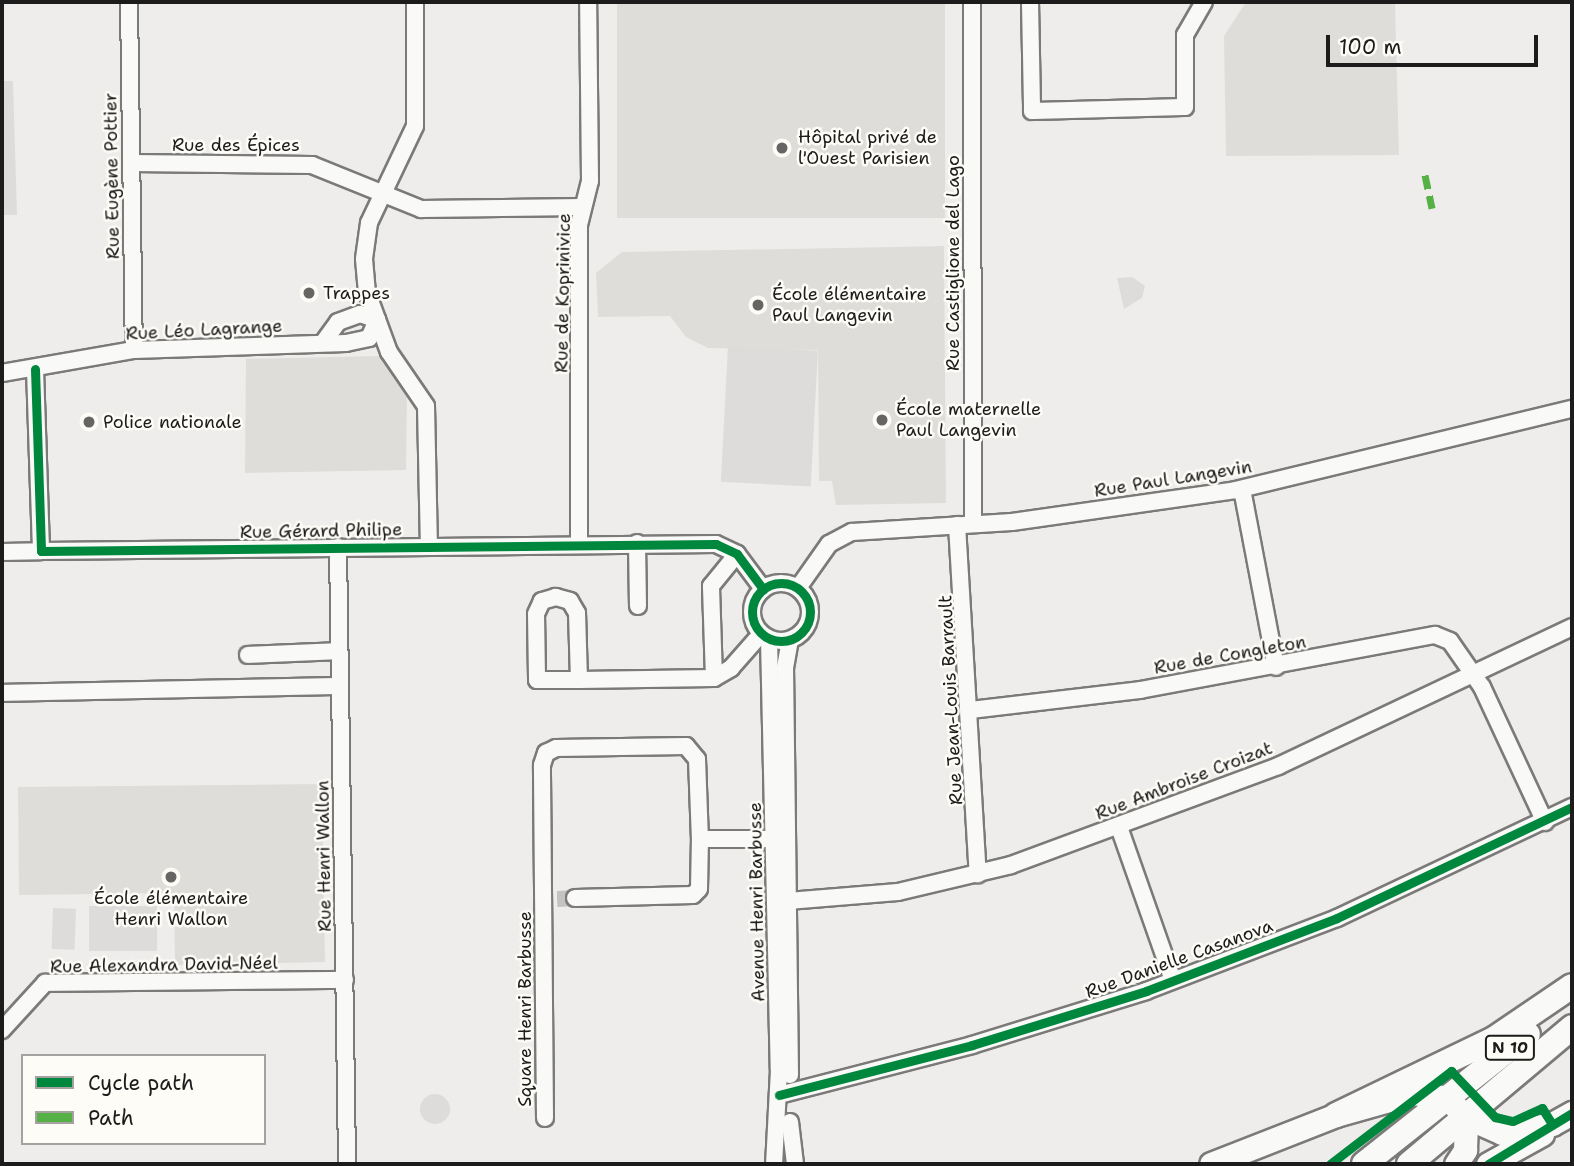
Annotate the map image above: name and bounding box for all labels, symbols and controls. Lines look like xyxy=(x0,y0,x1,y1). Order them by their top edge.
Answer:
scale bar xyxy=(1329,21,1541,65)
text: 100 m xyxy=(1339,33,1402,61)
street label: Rue Eugène Pottier xyxy=(100,93,124,259)
place label: Hôpital privé de l'Ouest Parisien xyxy=(798,127,937,170)
street label: Rue des Épices xyxy=(172,134,300,156)
marker: Hôpital privé de l'Ouest Parisien xyxy=(772,138,792,158)
street label: Rue Castiglione del Lago xyxy=(942,155,964,371)
street label: Rue de Koprinivice xyxy=(551,213,575,373)
place label: Trappes xyxy=(323,282,390,304)
place label: École élémentaire Paul Langevin xyxy=(772,284,927,326)
marker: Trappes xyxy=(301,285,317,301)
marker: École élémentaire Paul Langevin xyxy=(750,297,766,313)
street label: Rue Léo Lagrange xyxy=(125,315,283,345)
place label: École maternelle Paul Langevin xyxy=(896,399,1041,442)
place label: Police nationale xyxy=(103,411,242,433)
marker: École maternelle Paul Langevin xyxy=(874,412,890,428)
marker: Police nationale xyxy=(81,414,97,430)
street label: Rue Paul Langevin xyxy=(1093,456,1253,502)
street label: Rue Gérard Philipe xyxy=(240,519,402,543)
street label: Rue Jean-Louis Barrault xyxy=(935,594,967,806)
street label: Rue de Congleton xyxy=(1152,631,1308,679)
street label: Rue Ambroise Croizat xyxy=(1092,737,1276,825)
street label: Rue Henri Wallon xyxy=(312,780,336,932)
street label: Avenue Henri Barbusse xyxy=(744,802,770,1002)
marker: École élémentaire Henri Wallon xyxy=(163,869,179,885)
place label: École élémentaire Henri Wallon xyxy=(94,888,248,930)
street label: Square Henri Barbusse xyxy=(514,911,536,1107)
street label: Rue Danielle Casanova xyxy=(1082,915,1276,1003)
street label: Rue Alexandra David-Néel xyxy=(50,952,278,978)
road number: N 10 xyxy=(1484,1036,1536,1060)
legend xyxy=(21,1054,266,1145)
text: Cycle path xyxy=(88,1069,194,1097)
text: Path xyxy=(88,1104,134,1132)

